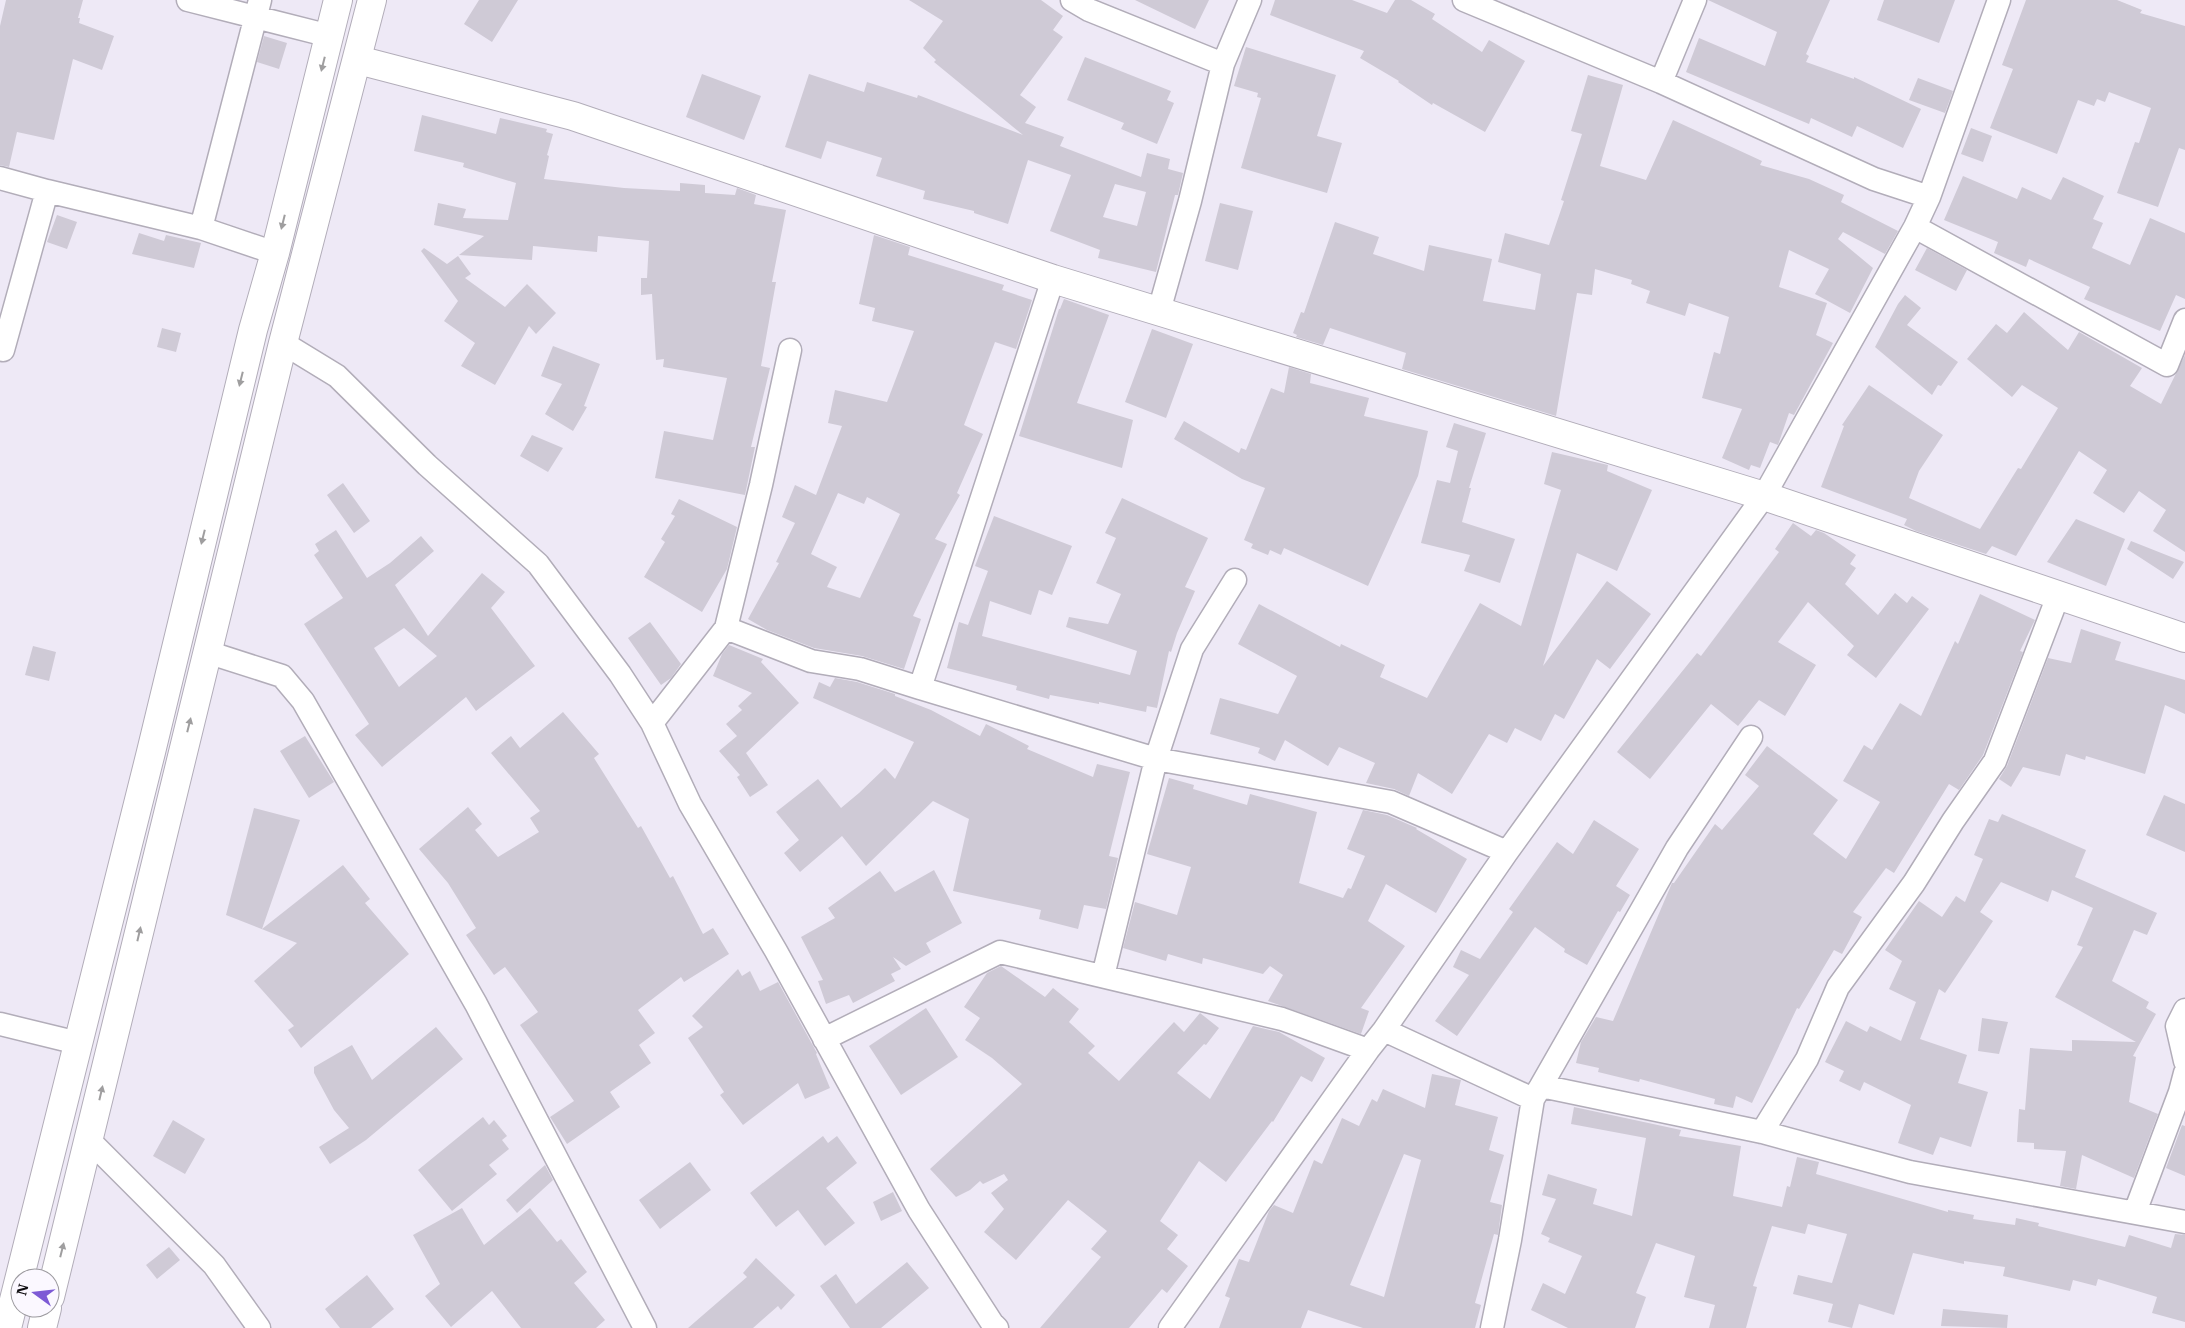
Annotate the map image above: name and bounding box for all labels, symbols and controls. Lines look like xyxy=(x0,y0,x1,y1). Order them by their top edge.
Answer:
one-way arrow xyxy=(319,57,327,72)
one-way arrow xyxy=(279,214,287,230)
one-way arrow xyxy=(237,371,245,386)
one-way arrow xyxy=(199,529,207,544)
one-way arrow xyxy=(185,718,193,733)
one-way arrow xyxy=(135,927,143,942)
one-way arrow xyxy=(97,1085,105,1100)
one-way arrow xyxy=(58,1243,66,1258)
north arrow xyxy=(10,1268,60,1318)
text: N xyxy=(12,1282,33,1297)

